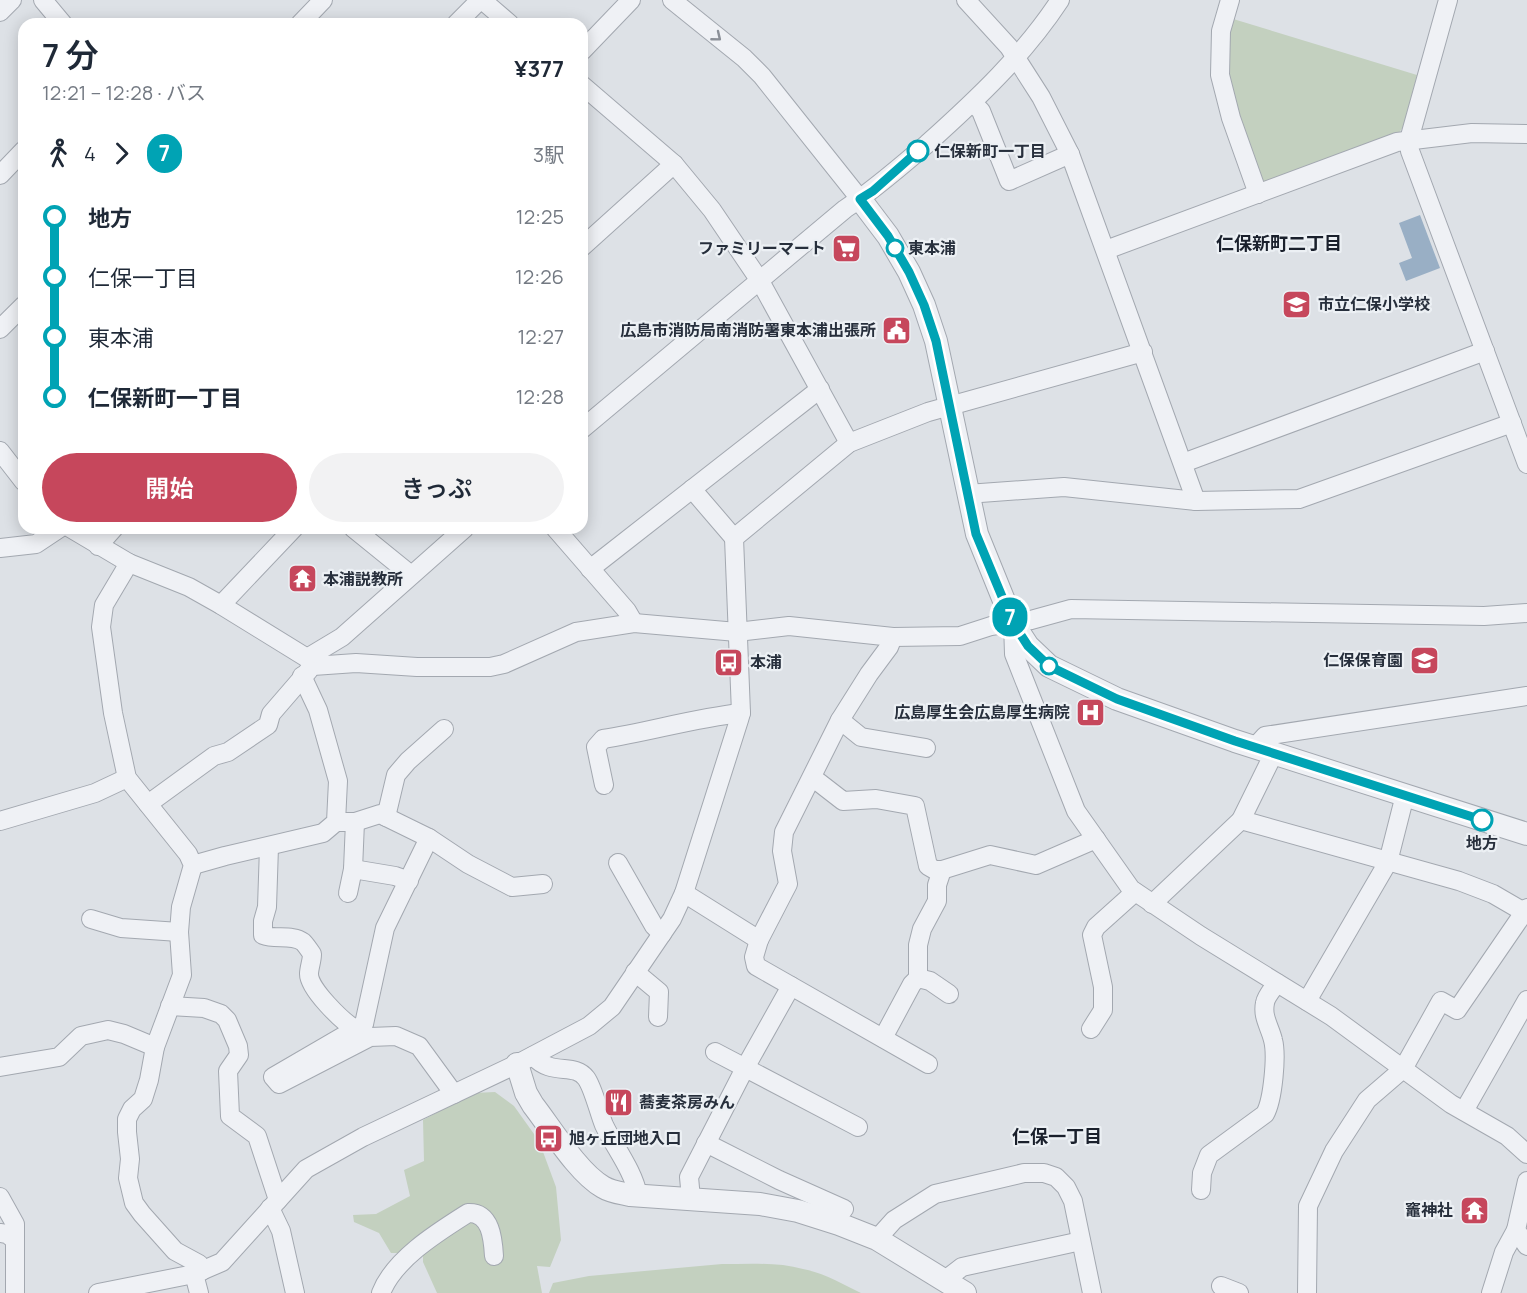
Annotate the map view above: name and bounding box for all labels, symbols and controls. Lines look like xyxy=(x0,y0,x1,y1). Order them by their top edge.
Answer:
one-way arrow xyxy=(710,29,721,40)
text: 7 分 xyxy=(42,32,99,77)
text: ¥377 xyxy=(514,54,564,84)
text: 12:21 – 12:28 · バス xyxy=(42,79,206,106)
icon: walk xyxy=(42,137,75,170)
icon: forward xyxy=(105,137,138,170)
text: 7 xyxy=(159,139,170,167)
text: 4 xyxy=(84,140,96,167)
marker: 仁保新町一丁目 xyxy=(907,140,929,162)
place label: 仁保新町一丁目 xyxy=(934,140,1046,162)
text: 3駅 xyxy=(533,141,564,168)
text: 地方 xyxy=(88,203,132,233)
text: 12:25 xyxy=(516,203,564,230)
district label: 仁保新町二丁目 xyxy=(1216,231,1342,255)
supermarket icon: ファミリーマート xyxy=(831,232,863,264)
place label: ファミリーマート xyxy=(698,237,826,259)
place label: 東本浦 xyxy=(908,237,956,259)
marker: 東本浦 xyxy=(886,239,904,257)
text: 仁保一丁目 xyxy=(88,263,198,293)
text: 12:26 xyxy=(515,263,564,290)
school or university icon: 市立仁保小学校 xyxy=(1281,288,1313,320)
place label: 市立仁保小学校 xyxy=(1318,293,1430,315)
public building icon: 広島市消防局南消防署東本浦出張所 xyxy=(881,314,913,346)
place label: 広島市消防局南消防署東本浦出張所 xyxy=(620,319,876,341)
text: 東本浦 xyxy=(88,323,154,353)
text: 12:27 xyxy=(517,323,564,350)
text: 仁保新町一丁目 xyxy=(88,383,242,413)
text: 12:28 xyxy=(516,383,564,410)
button: 開始 xyxy=(42,453,297,522)
button: きっぷ xyxy=(309,453,564,522)
temple icon: 本浦説教所 xyxy=(286,563,318,595)
place label: 本浦説教所 xyxy=(323,568,403,590)
line badge: 7 xyxy=(990,598,1030,636)
text: 7 xyxy=(1004,603,1016,631)
school or university icon: 仁保保育園 xyxy=(1408,644,1440,676)
bus stop icon: 本浦 xyxy=(713,646,745,678)
place label: 仁保保育園 xyxy=(1323,649,1403,671)
place label: 本浦 xyxy=(750,651,782,673)
unlabelled marker xyxy=(1040,657,1058,675)
hospital icon: 広島厚生会広島厚生病院 xyxy=(1075,696,1107,728)
place label: 広島厚生会広島厚生病院 xyxy=(894,701,1070,723)
marker: 地方 xyxy=(1471,809,1493,831)
place label: 地方 xyxy=(1466,832,1498,854)
restaurant icon: 蕎麦茶房みん xyxy=(602,1086,634,1118)
place label: 蕎麦茶房みん xyxy=(639,1091,735,1113)
bus stop icon: 旭ヶ丘団地入口 xyxy=(532,1122,564,1154)
district label: 仁保一丁目 xyxy=(1012,1124,1102,1148)
place label: 旭ヶ丘団地入口 xyxy=(569,1127,681,1149)
temple icon: 竈神社 xyxy=(1458,1194,1490,1226)
place label: 竈神社 xyxy=(1405,1199,1453,1221)

